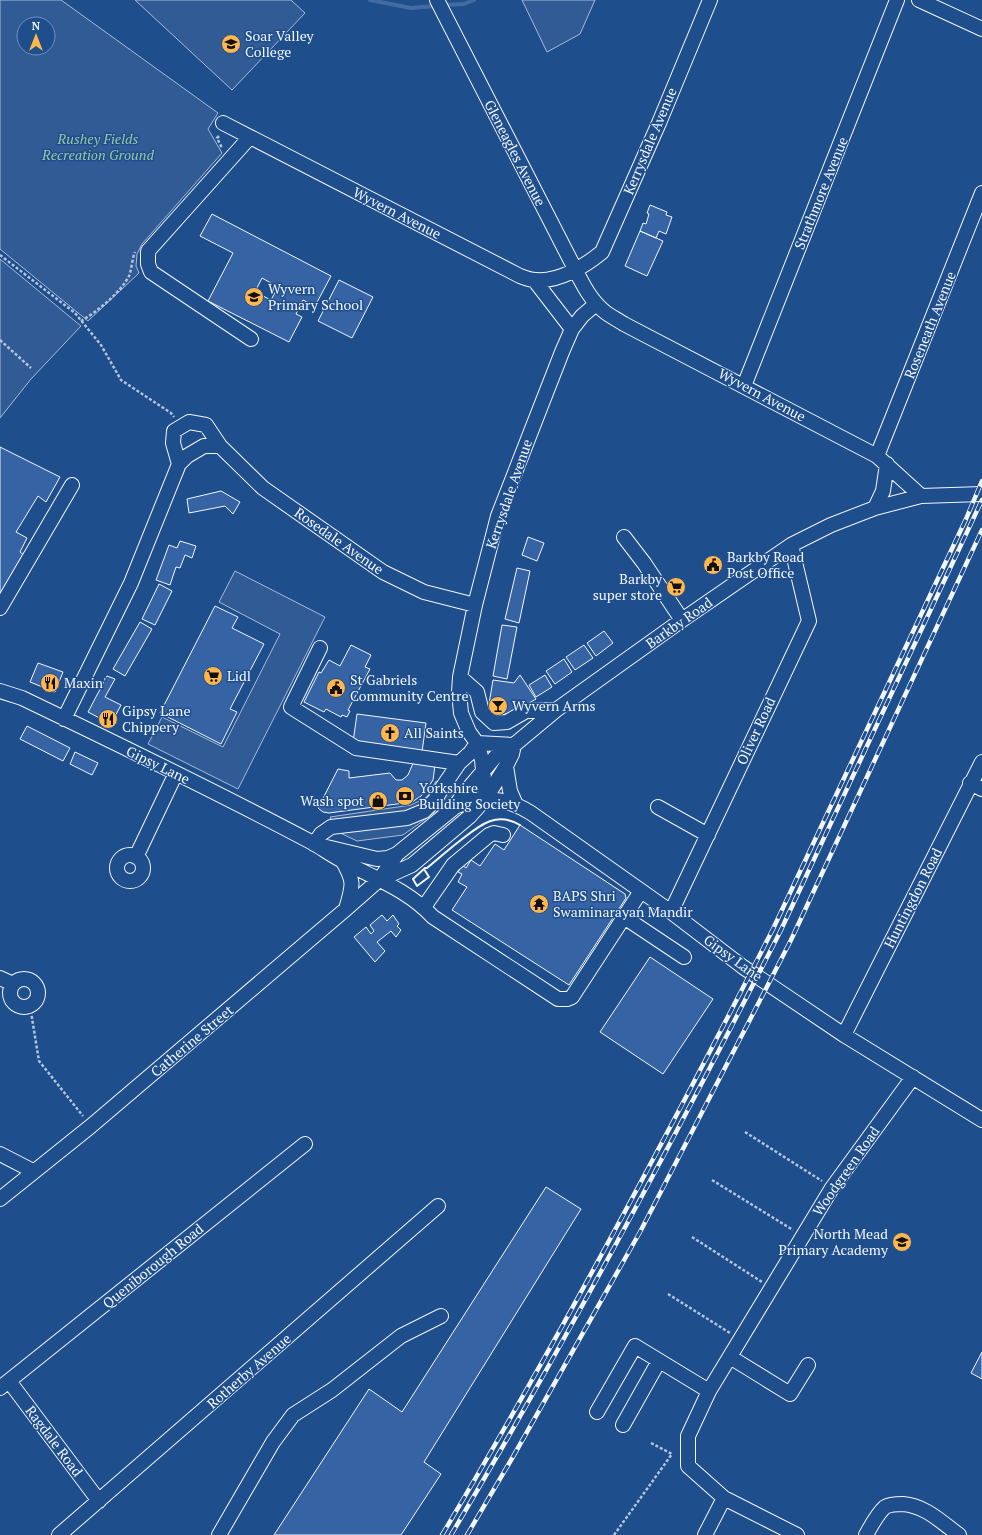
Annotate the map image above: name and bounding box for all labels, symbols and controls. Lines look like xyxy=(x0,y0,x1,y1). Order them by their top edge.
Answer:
north arrow xyxy=(16,16,56,56)
text: N xyxy=(32,19,41,33)
place label: Soar Valley College xyxy=(245,26,314,61)
school or university icon: Soar Valley College xyxy=(220,33,242,55)
street label: Kerrysdale Avenue xyxy=(618,84,681,197)
street label: Gleneagles Avenue xyxy=(480,96,550,209)
park label: Rushey Fields Recreation Ground xyxy=(41,129,154,164)
street label: Strathmore Avenue xyxy=(789,134,852,252)
street label: Wyvern Avenue xyxy=(350,182,444,243)
street label: Roseneath Avenue xyxy=(899,268,960,381)
place label: Wyvern Primary School xyxy=(268,279,363,314)
school or university icon: Wyvern Primary School xyxy=(243,286,265,308)
street label: Wyvern Avenue xyxy=(715,364,809,426)
street label: Kerrysdale Avenue xyxy=(481,437,536,551)
street label: Rosedale Avenue xyxy=(291,503,388,578)
place label: Barkby Road Post Office xyxy=(727,547,805,582)
public building icon: Barkby Road Post Office xyxy=(702,554,724,576)
place label: Barkby super store xyxy=(593,569,663,604)
supermarket icon: Barkby super store xyxy=(665,576,687,598)
street label: Barkby Road xyxy=(642,592,716,653)
supermarket icon: Lidl xyxy=(202,665,224,687)
place label: Lidl xyxy=(227,666,251,685)
place label: St Gabriels Community Centre xyxy=(350,670,468,705)
restaurant icon: Maxin' xyxy=(39,672,61,694)
place label: Maxin' xyxy=(64,673,106,692)
public building icon: St Gabriels Community Centre xyxy=(325,677,347,699)
street label: Oliver Road xyxy=(732,694,780,768)
bar icon: Wyvern Arms xyxy=(487,695,509,717)
place label: Wyvern Arms xyxy=(512,696,596,715)
place label: Gipsy Lane Chippery xyxy=(122,701,190,736)
restaurant icon: Gipsy Lane Chippery xyxy=(97,708,119,730)
church icon: All Saints xyxy=(379,722,401,744)
place label: All Saints xyxy=(404,723,464,742)
street label: Gipsy Lane xyxy=(123,741,193,788)
place label: Yorkshire Building Society xyxy=(419,778,521,813)
bank icon: Yorkshire Building Society xyxy=(394,785,416,807)
shop icon: Wash spot xyxy=(367,790,389,812)
place label: Wash spot xyxy=(300,791,365,810)
street label: Huntingdon Road xyxy=(879,844,946,951)
place label: BAPS Shri Swaminarayan Mandir xyxy=(553,886,693,921)
temple icon: BAPS Shri Swaminarayan Mandir xyxy=(528,893,550,915)
street label: Gipsy Lane xyxy=(700,930,767,985)
street label: Catherine Street xyxy=(146,1000,238,1081)
street label: Woodgreen Road xyxy=(808,1122,884,1219)
street label: Queniborough Road xyxy=(98,1219,207,1312)
place label: North Mead Primary Academy xyxy=(778,1224,889,1259)
school or university icon: North Mead Primary Academy xyxy=(891,1231,913,1253)
street label: Rotherby Avenue xyxy=(203,1329,295,1412)
street label: Ragdale Road xyxy=(22,1401,87,1480)

